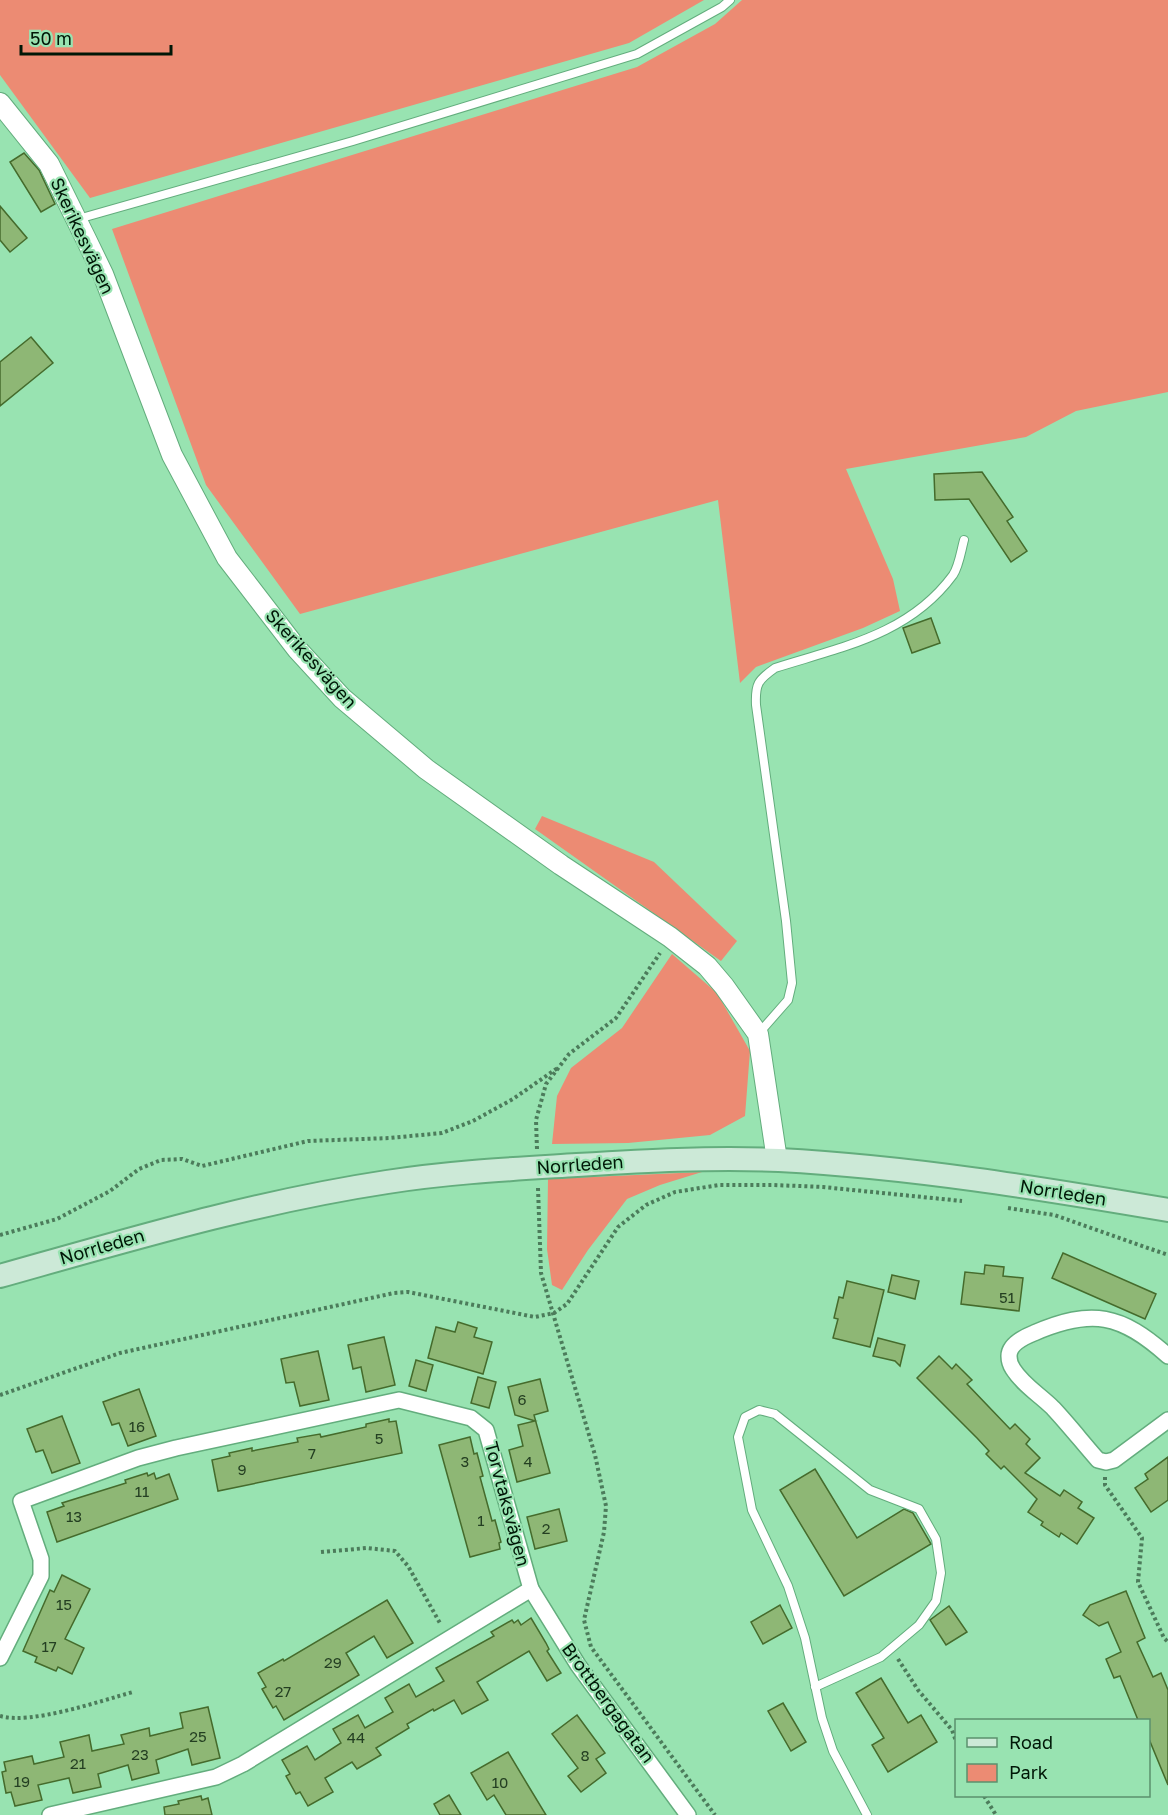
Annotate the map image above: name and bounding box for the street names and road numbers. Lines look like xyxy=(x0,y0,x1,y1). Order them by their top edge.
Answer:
street label: Skerikesvägen xyxy=(46,174,119,297)
street label: Skerikesvägen xyxy=(261,604,362,712)
street label: Norrleden xyxy=(536,1150,624,1178)
street label: Norrleden xyxy=(1018,1174,1108,1210)
street label: Norrleden xyxy=(57,1223,147,1269)
street label: Torvtaksvägen xyxy=(481,1439,535,1568)
street label: Brottbergagatan xyxy=(558,1638,660,1767)

